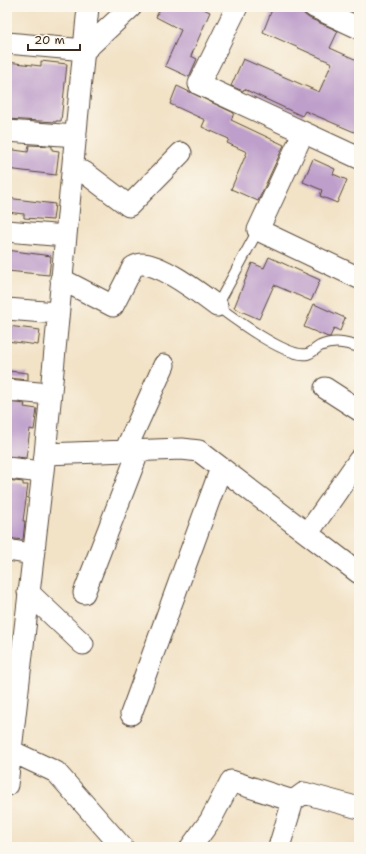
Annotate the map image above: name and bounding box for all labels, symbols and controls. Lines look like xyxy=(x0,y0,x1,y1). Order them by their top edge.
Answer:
scale bar xyxy=(28,26,80,52)
text: 20 m xyxy=(34,32,65,48)

